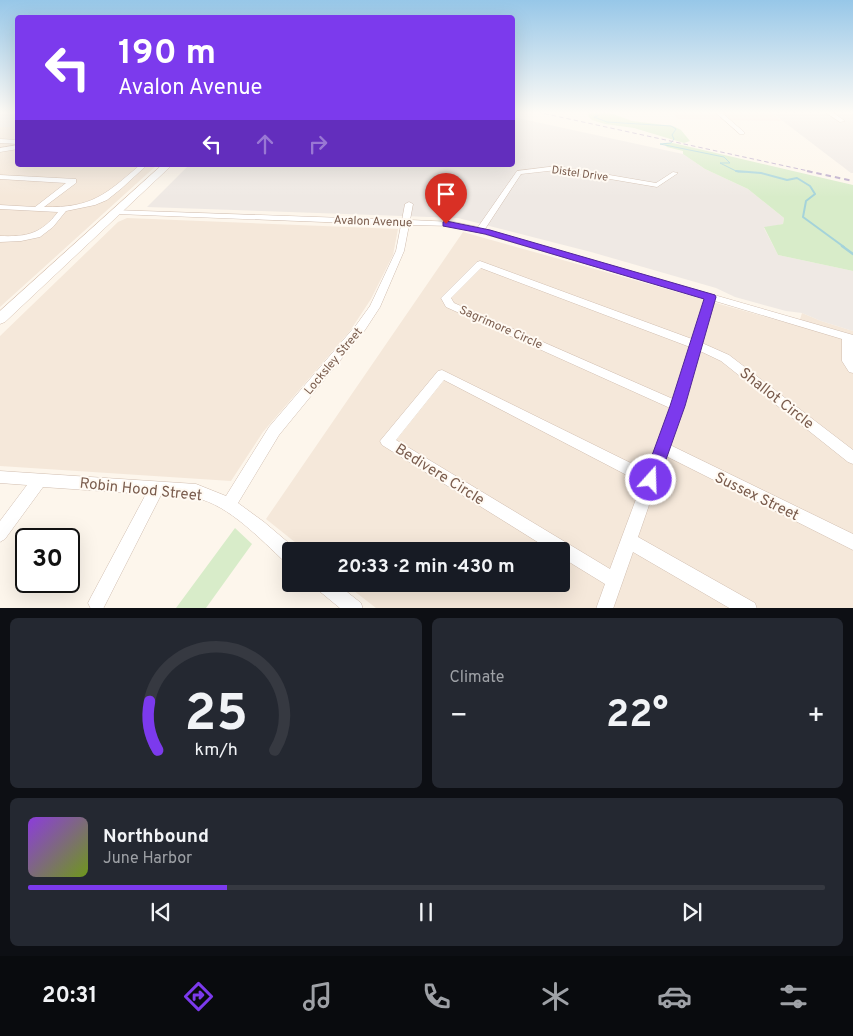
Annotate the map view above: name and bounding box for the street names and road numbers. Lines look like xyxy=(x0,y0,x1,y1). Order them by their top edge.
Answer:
street label: Distel Drive xyxy=(551,163,609,185)
street label: Avalon Avenue xyxy=(333,213,413,231)
street label: Sagrimore Circle xyxy=(456,302,545,353)
street label: Locksley Street xyxy=(301,325,367,399)
street label: Shallot Circle xyxy=(735,364,817,434)
street label: Bedivere Circle xyxy=(391,440,487,510)
street label: Sussex Street xyxy=(711,469,802,526)
street label: Robin Hood Street xyxy=(79,475,203,506)

